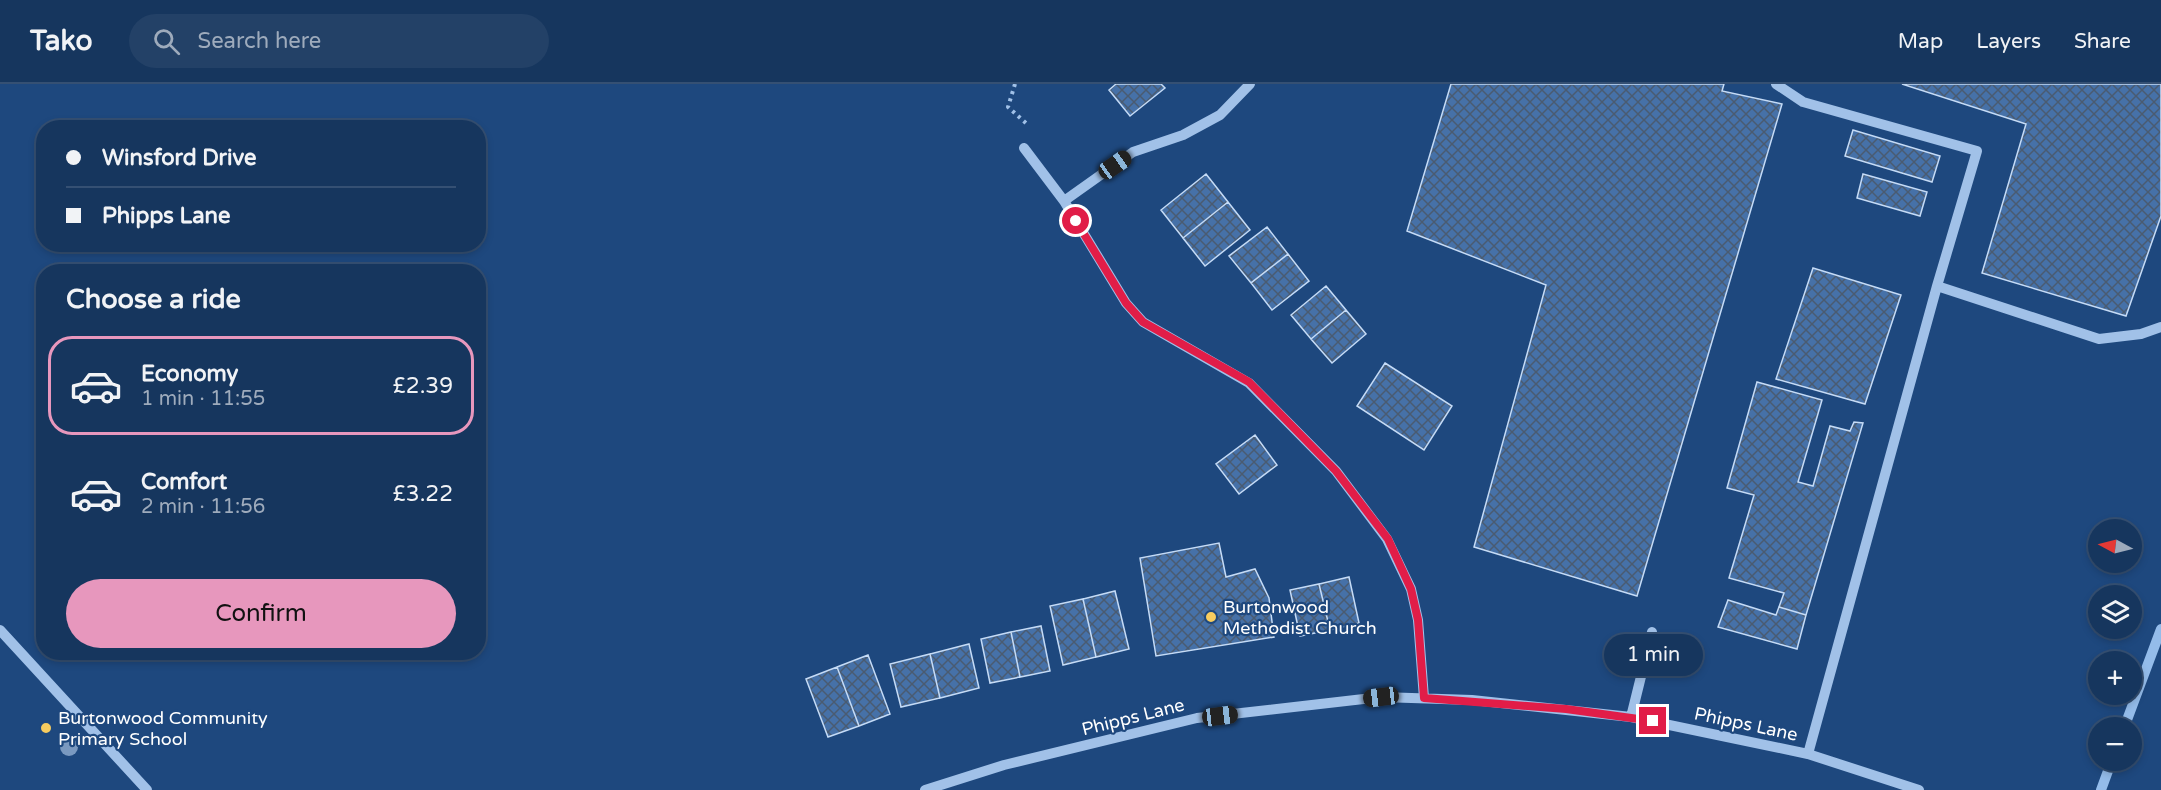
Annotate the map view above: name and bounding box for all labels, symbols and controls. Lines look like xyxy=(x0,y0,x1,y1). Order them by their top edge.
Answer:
search box xyxy=(129,14,549,68)
text: Tako xyxy=(30,24,93,58)
icon: search xyxy=(150,25,183,58)
text: Search here xyxy=(198,28,321,54)
text: Map xyxy=(1898,29,1943,54)
text: Layers xyxy=(1976,29,2041,54)
text: Share xyxy=(2074,29,2131,54)
text: Winsford Drive xyxy=(102,145,257,171)
car xyxy=(1095,147,1135,183)
text: Phipps Lane xyxy=(102,203,230,229)
route start xyxy=(1062,207,1089,234)
text: Choose a ride xyxy=(66,283,241,316)
icon: car xyxy=(69,359,123,413)
text: Economy xyxy=(141,361,238,387)
text: £2.39 xyxy=(393,373,453,399)
text: 1 min · 11:55 xyxy=(141,387,265,411)
icon: car xyxy=(69,467,123,521)
text: Comfort xyxy=(141,469,227,495)
text: £3.22 xyxy=(393,481,453,507)
text: 2 min · 11:56 xyxy=(141,495,265,519)
north arrow xyxy=(2088,519,2142,573)
map controls xyxy=(2088,519,2142,771)
button: Confirm xyxy=(66,579,456,648)
button: layers xyxy=(2088,585,2142,639)
place label: Burtonwood Methodist Church xyxy=(1223,596,1377,639)
marker: Burtonwood Methodist Church xyxy=(1204,610,1218,624)
callout: 1 min xyxy=(1604,634,1702,676)
text: 1 min xyxy=(1627,643,1680,667)
button: + xyxy=(2088,651,2142,705)
car xyxy=(1362,686,1400,708)
street label: Phipps Lane xyxy=(1079,694,1187,740)
street label: Phipps Lane xyxy=(1692,702,1800,746)
car xyxy=(1201,705,1239,727)
place label: Burtonwood Community Primary School xyxy=(58,707,268,750)
route end xyxy=(1639,707,1666,734)
button: − xyxy=(2088,717,2142,771)
marker: Burtonwood Community Primary School xyxy=(39,721,53,735)

